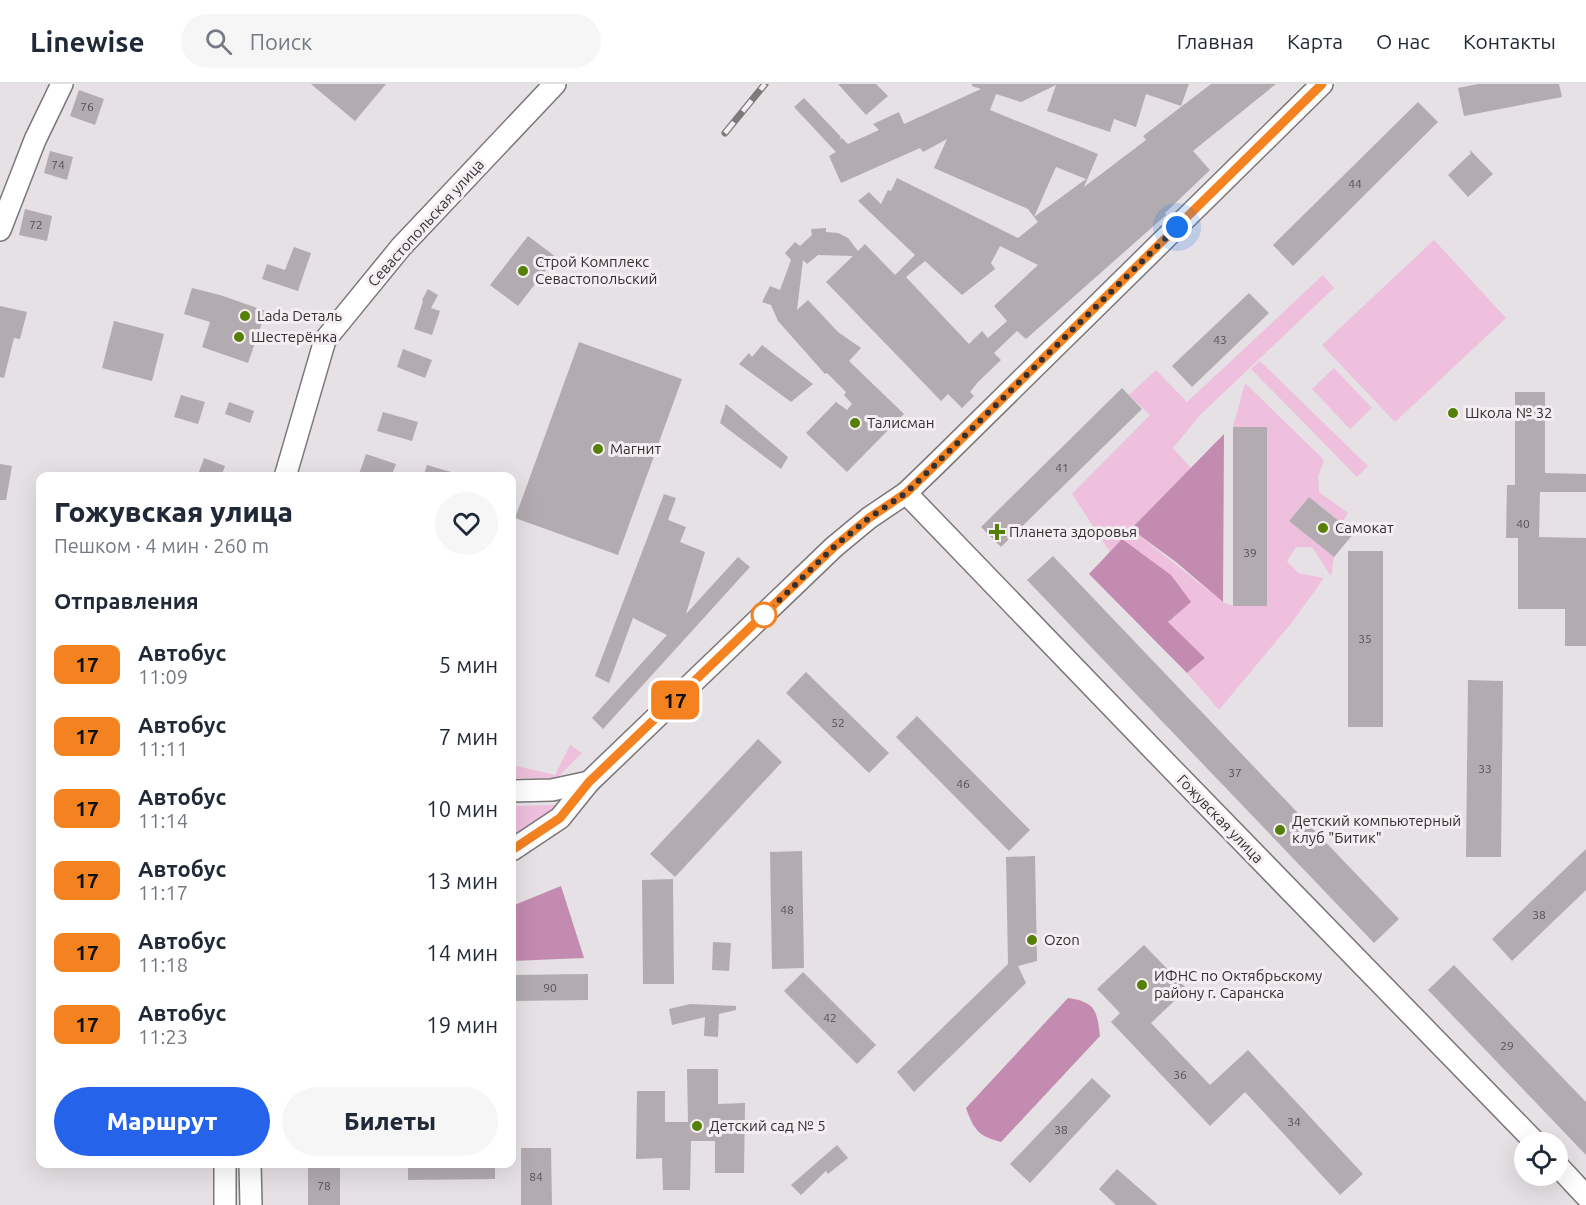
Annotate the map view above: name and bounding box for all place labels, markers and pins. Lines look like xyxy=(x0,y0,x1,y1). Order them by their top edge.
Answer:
place label: Строй Комплекс Севастопольский xyxy=(535,253,657,287)
marker: Строй Комплекс Севастопольский xyxy=(516,264,530,278)
place label: Lada Dеталь xyxy=(257,307,342,324)
marker: Lada Dеталь xyxy=(238,309,252,323)
place label: Шестерёнка xyxy=(251,328,337,345)
marker: Шестерёнка xyxy=(232,330,246,344)
place label: Школа № 32 xyxy=(1465,404,1553,421)
marker: Школа № 32 xyxy=(1446,406,1460,420)
place label: Талисман xyxy=(867,414,934,431)
marker: Талисман xyxy=(848,416,862,430)
place label: Магнит xyxy=(610,440,661,457)
marker: Магнит xyxy=(591,442,605,456)
place label: Самокат xyxy=(1335,519,1394,536)
marker: Самокат xyxy=(1316,521,1330,535)
place label: Планета здоровья xyxy=(1009,523,1137,540)
marker: Планета здоровья xyxy=(990,525,1004,539)
unlabelled marker xyxy=(751,602,777,628)
place label: Детский компьютерный клуб "Битик" xyxy=(1292,812,1461,846)
marker: Детский компьютерный клуб "Битик" xyxy=(1273,823,1287,837)
place label: Ozon xyxy=(1044,931,1080,948)
marker: Ozon xyxy=(1025,933,1039,947)
place label: ИФНС по Октябрьскому району г. Саранска xyxy=(1154,967,1322,1001)
marker: ИФНС по Октябрьскому району г. Саранска xyxy=(1135,978,1149,992)
place label: Детский сад № 5 xyxy=(709,1117,826,1134)
marker: Детский сад № 5 xyxy=(690,1119,704,1133)

